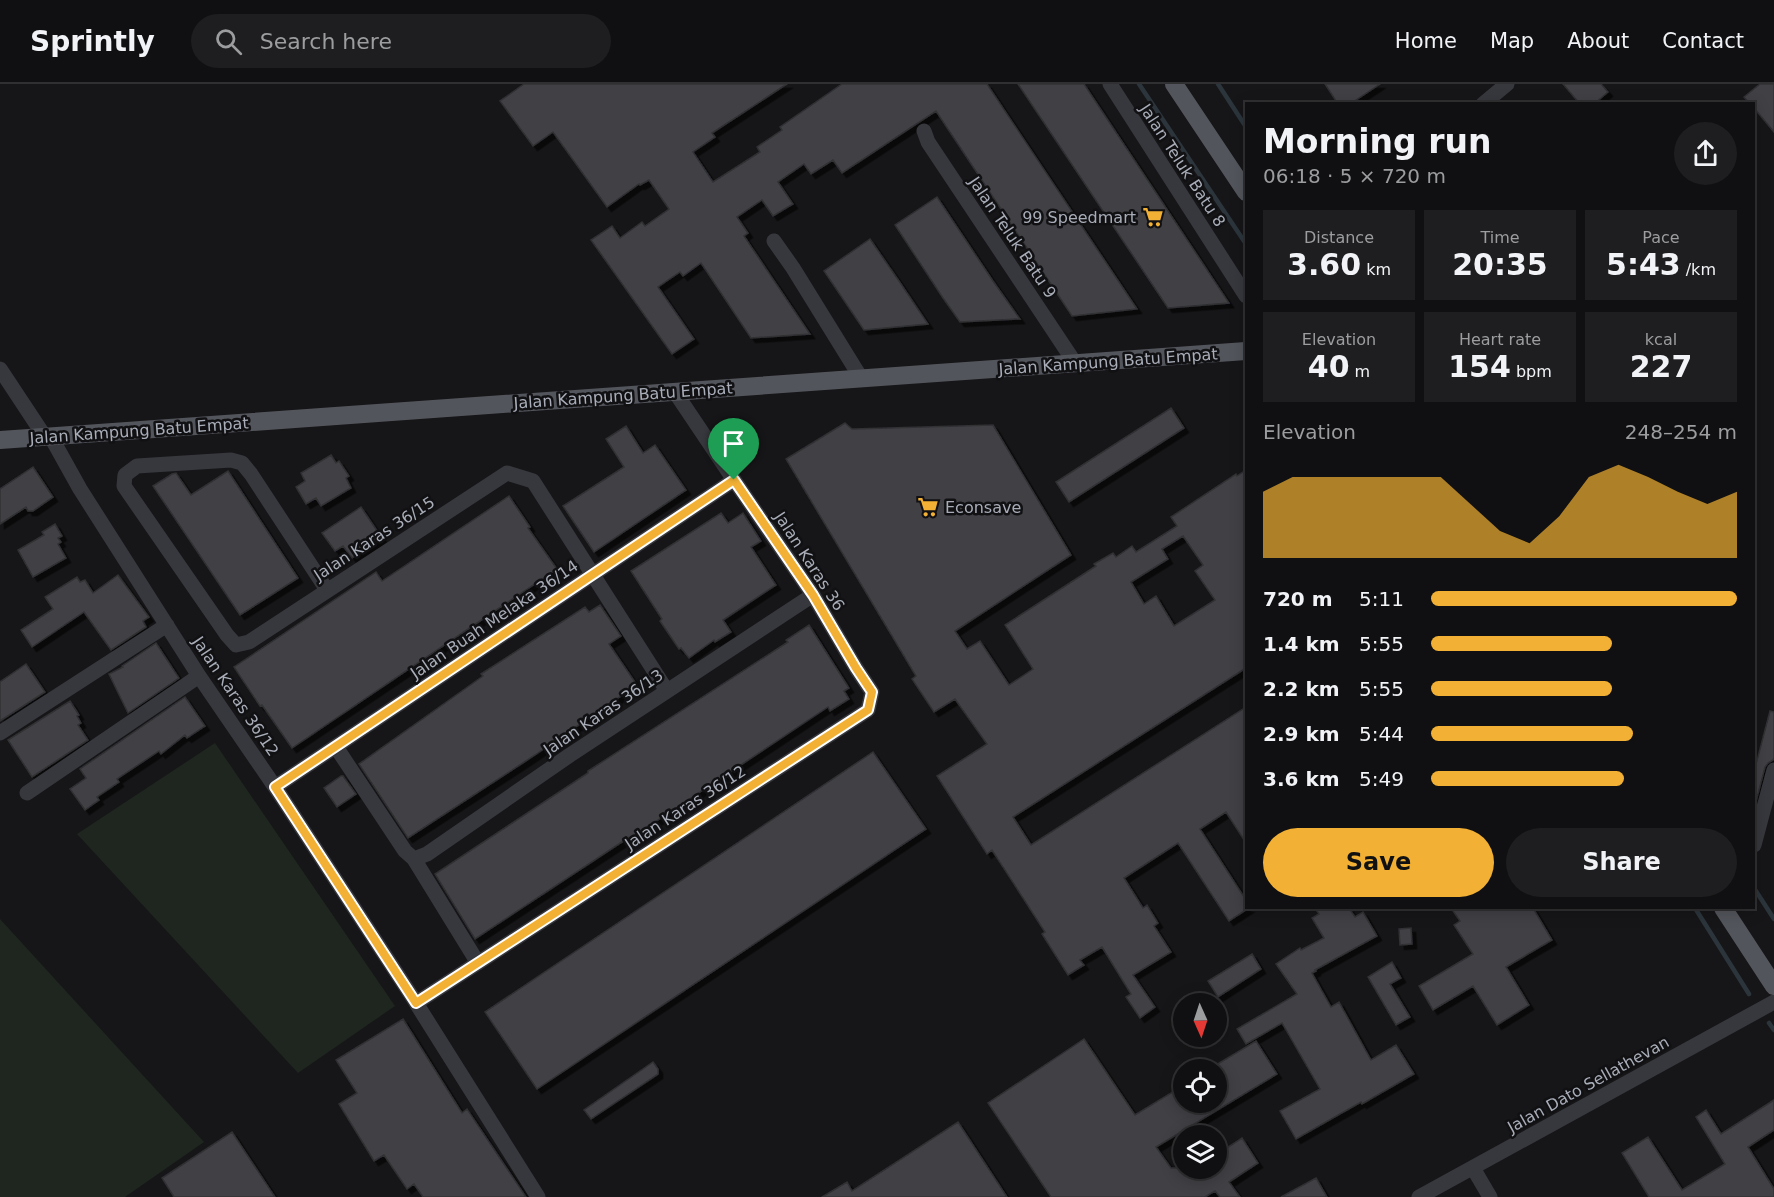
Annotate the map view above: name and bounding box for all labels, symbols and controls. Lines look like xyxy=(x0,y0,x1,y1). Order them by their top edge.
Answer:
search box xyxy=(191,14,611,68)
text: Sprintly xyxy=(30,25,155,58)
icon: search xyxy=(212,25,245,58)
text: Search here xyxy=(260,29,392,54)
text: Home xyxy=(1395,29,1457,53)
text: Map xyxy=(1490,29,1534,53)
text: About xyxy=(1567,29,1629,53)
text: Contact xyxy=(1662,29,1744,53)
street label: Jalan Teluk Batu 8 xyxy=(1135,100,1229,230)
text: Morning run xyxy=(1263,122,1491,161)
button: share xyxy=(1674,122,1737,185)
text: 06:18 · 5 × 720 m xyxy=(1263,164,1446,188)
street label: Jalan Teluk Batu 9 xyxy=(964,172,1060,302)
supermarket icon: 99 Speedmart xyxy=(1141,205,1165,229)
place label: 99 Speedmart xyxy=(1022,208,1136,227)
text: Distance xyxy=(1304,228,1374,247)
text: Time xyxy=(1480,228,1520,247)
text: Pace xyxy=(1642,228,1680,247)
text: 3.60 xyxy=(1287,247,1361,282)
text: 20:35 xyxy=(1452,247,1548,282)
text: 5:43 xyxy=(1606,247,1681,282)
text: km xyxy=(1361,260,1391,279)
text: /km xyxy=(1681,260,1716,279)
text: Elevation xyxy=(1302,330,1376,349)
text: Heart rate xyxy=(1459,330,1541,349)
text: kcal xyxy=(1645,330,1677,349)
street label: Jalan Kampung Batu Empat xyxy=(997,344,1218,379)
text: 40 xyxy=(1308,349,1350,384)
text: 154 xyxy=(1448,349,1511,384)
text: 227 xyxy=(1630,349,1692,384)
text: m xyxy=(1350,362,1370,381)
text: bpm xyxy=(1511,362,1552,381)
street label: Jalan Kampung Batu Empat xyxy=(512,378,733,413)
street label: Jalan Kampung Batu Empat xyxy=(28,413,249,448)
pin xyxy=(708,418,759,480)
text: Elevation xyxy=(1263,420,1356,444)
text: 248–254 m xyxy=(1625,420,1737,444)
icon: arrive xyxy=(717,427,750,460)
street label: Jalan Karas 36/15 xyxy=(310,492,438,585)
supermarket icon: Econsave xyxy=(916,495,940,519)
place label: Econsave xyxy=(945,498,1021,517)
street label: Jalan Karas 36 xyxy=(770,507,849,614)
street label: Jalan Buah Melaka 36/14 xyxy=(406,556,582,683)
text: 720 m xyxy=(1263,587,1333,611)
text: 5:11 xyxy=(1359,587,1404,611)
street label: Jalan Karas 36/12 xyxy=(188,632,283,760)
text: 1.4 km xyxy=(1263,632,1340,656)
text: 5:55 xyxy=(1359,632,1404,656)
street label: Jalan Karas 36/13 xyxy=(539,665,667,760)
text: 2.2 km xyxy=(1263,677,1340,701)
text: 5:55 xyxy=(1359,677,1404,701)
text: 2.9 km xyxy=(1263,722,1340,746)
text: 5:44 xyxy=(1359,722,1404,746)
street label: Jalan Karas 36/12 xyxy=(621,761,749,854)
text: 3.6 km xyxy=(1263,767,1340,791)
text: 5:49 xyxy=(1359,767,1404,791)
button: Save xyxy=(1263,828,1494,897)
button: Share xyxy=(1506,828,1737,897)
north arrow xyxy=(1173,993,1227,1047)
map controls xyxy=(1173,993,1227,1179)
street label: Jalan Dato Sellathevan xyxy=(1503,1032,1672,1137)
button: locate xyxy=(1173,1059,1227,1113)
button: layers xyxy=(1173,1125,1227,1179)

